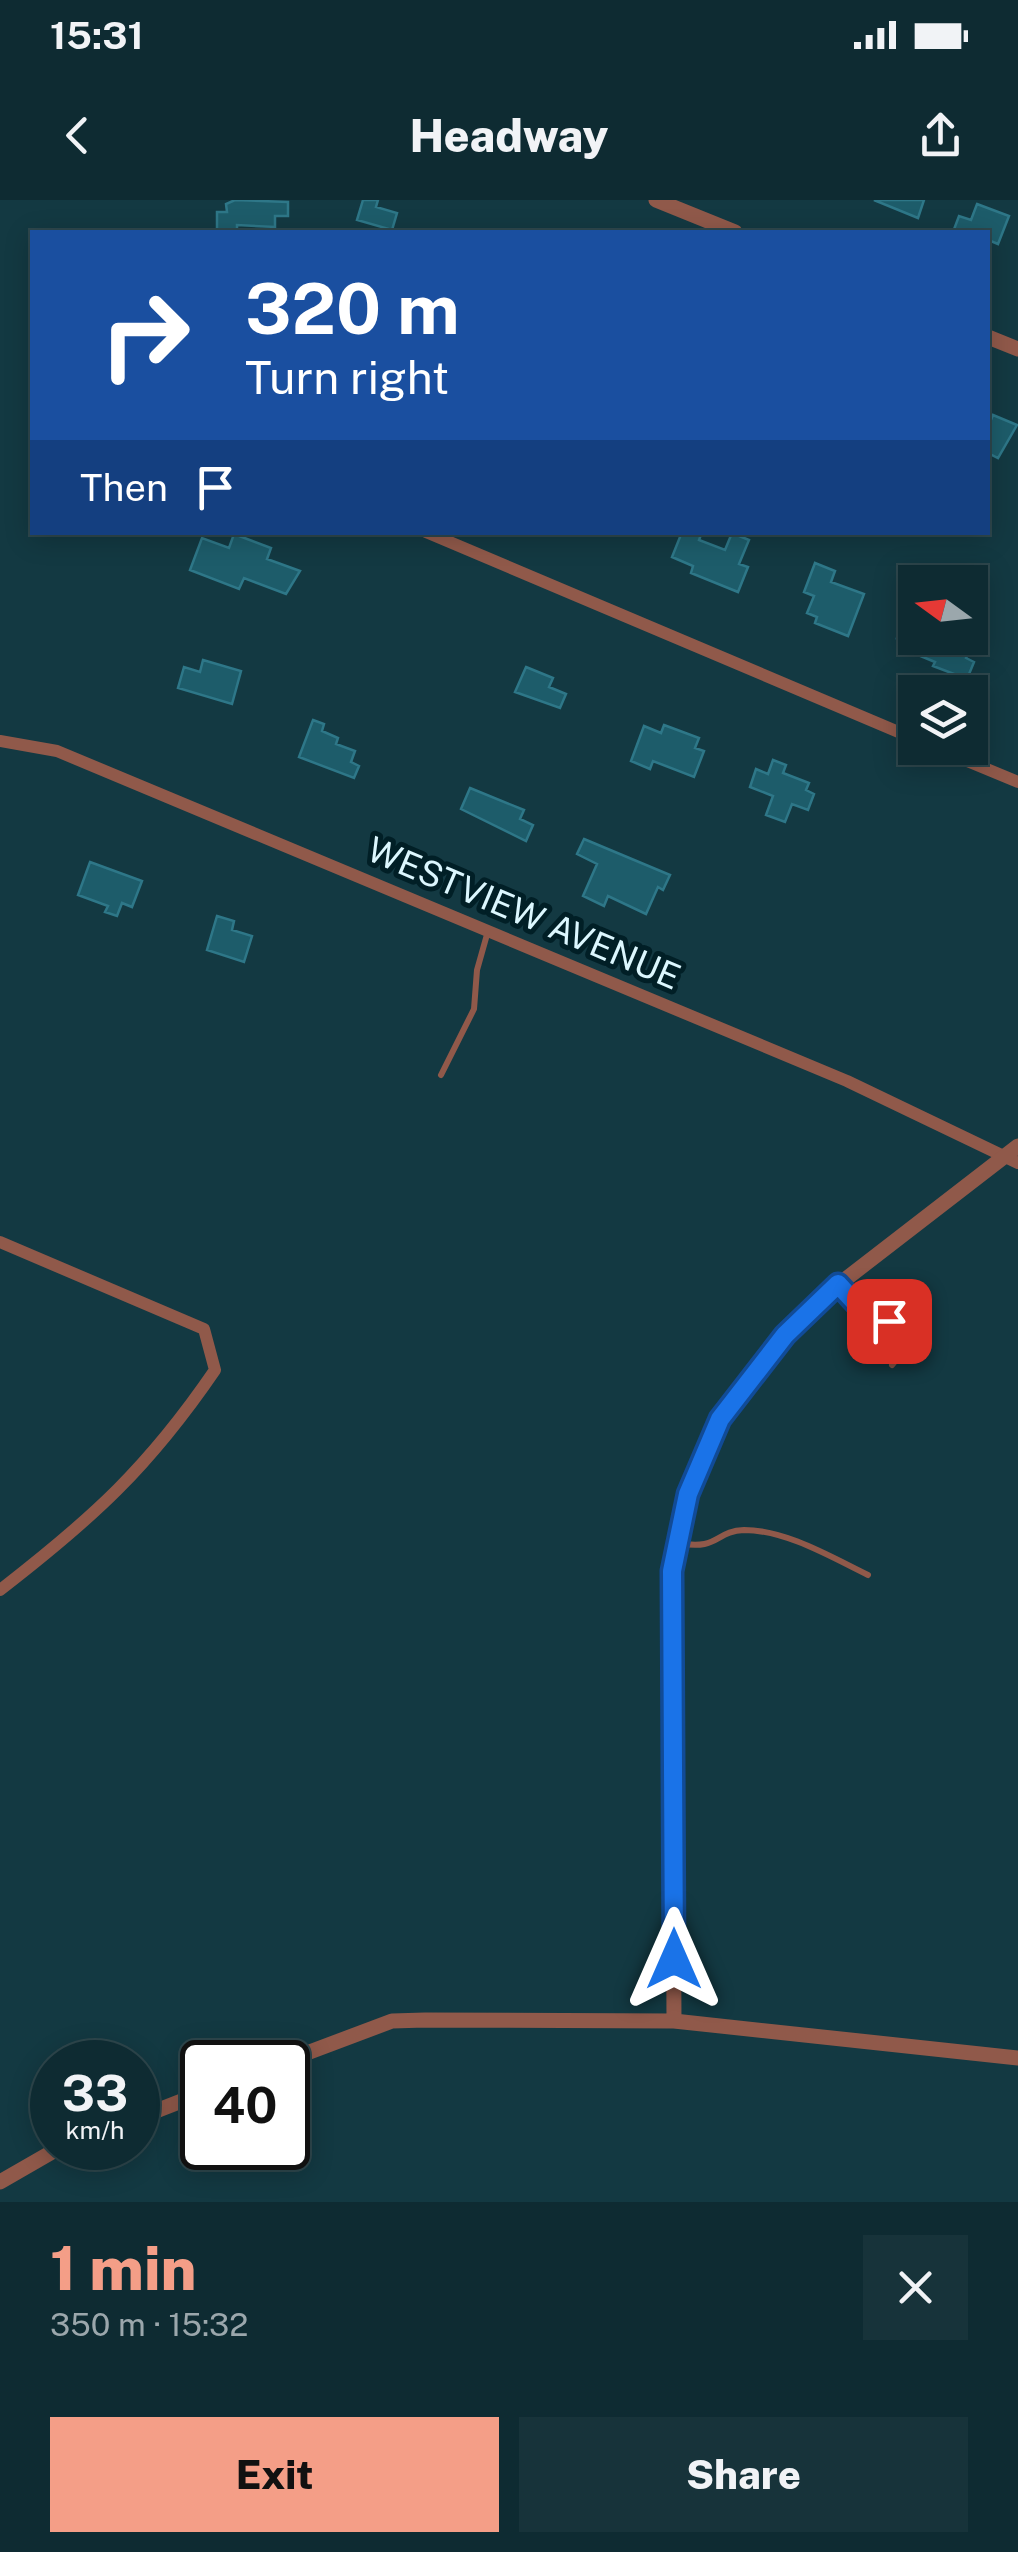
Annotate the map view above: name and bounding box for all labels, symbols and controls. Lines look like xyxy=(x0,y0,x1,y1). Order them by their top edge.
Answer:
text: 15:31 xyxy=(50,13,144,58)
icon: back xyxy=(50,108,105,163)
icon: share xyxy=(913,108,968,163)
text: Headway xyxy=(410,109,608,162)
text: 320 m xyxy=(245,267,460,350)
icon: right xyxy=(80,270,210,400)
text: Turn right xyxy=(245,351,449,404)
icon: arrive xyxy=(188,460,243,515)
text: Then xyxy=(80,465,168,510)
north arrow xyxy=(898,565,988,655)
map controls xyxy=(898,565,988,765)
button: layers xyxy=(898,675,988,765)
street label: WESTVIEW AVENUE xyxy=(361,828,687,998)
pin xyxy=(847,1279,932,1364)
icon: arrive xyxy=(862,1294,917,1349)
position arrow xyxy=(622,1907,726,2011)
speed limit sign: 40 xyxy=(180,2040,310,2170)
text: 33 xyxy=(62,2063,128,2122)
text: km/h xyxy=(66,2115,124,2145)
text: 1 min xyxy=(50,2233,197,2304)
button: close xyxy=(863,2235,968,2340)
text: 350 m · 15:32 xyxy=(50,2306,248,2343)
button: Exit xyxy=(50,2417,499,2532)
button: Share xyxy=(519,2417,968,2532)

